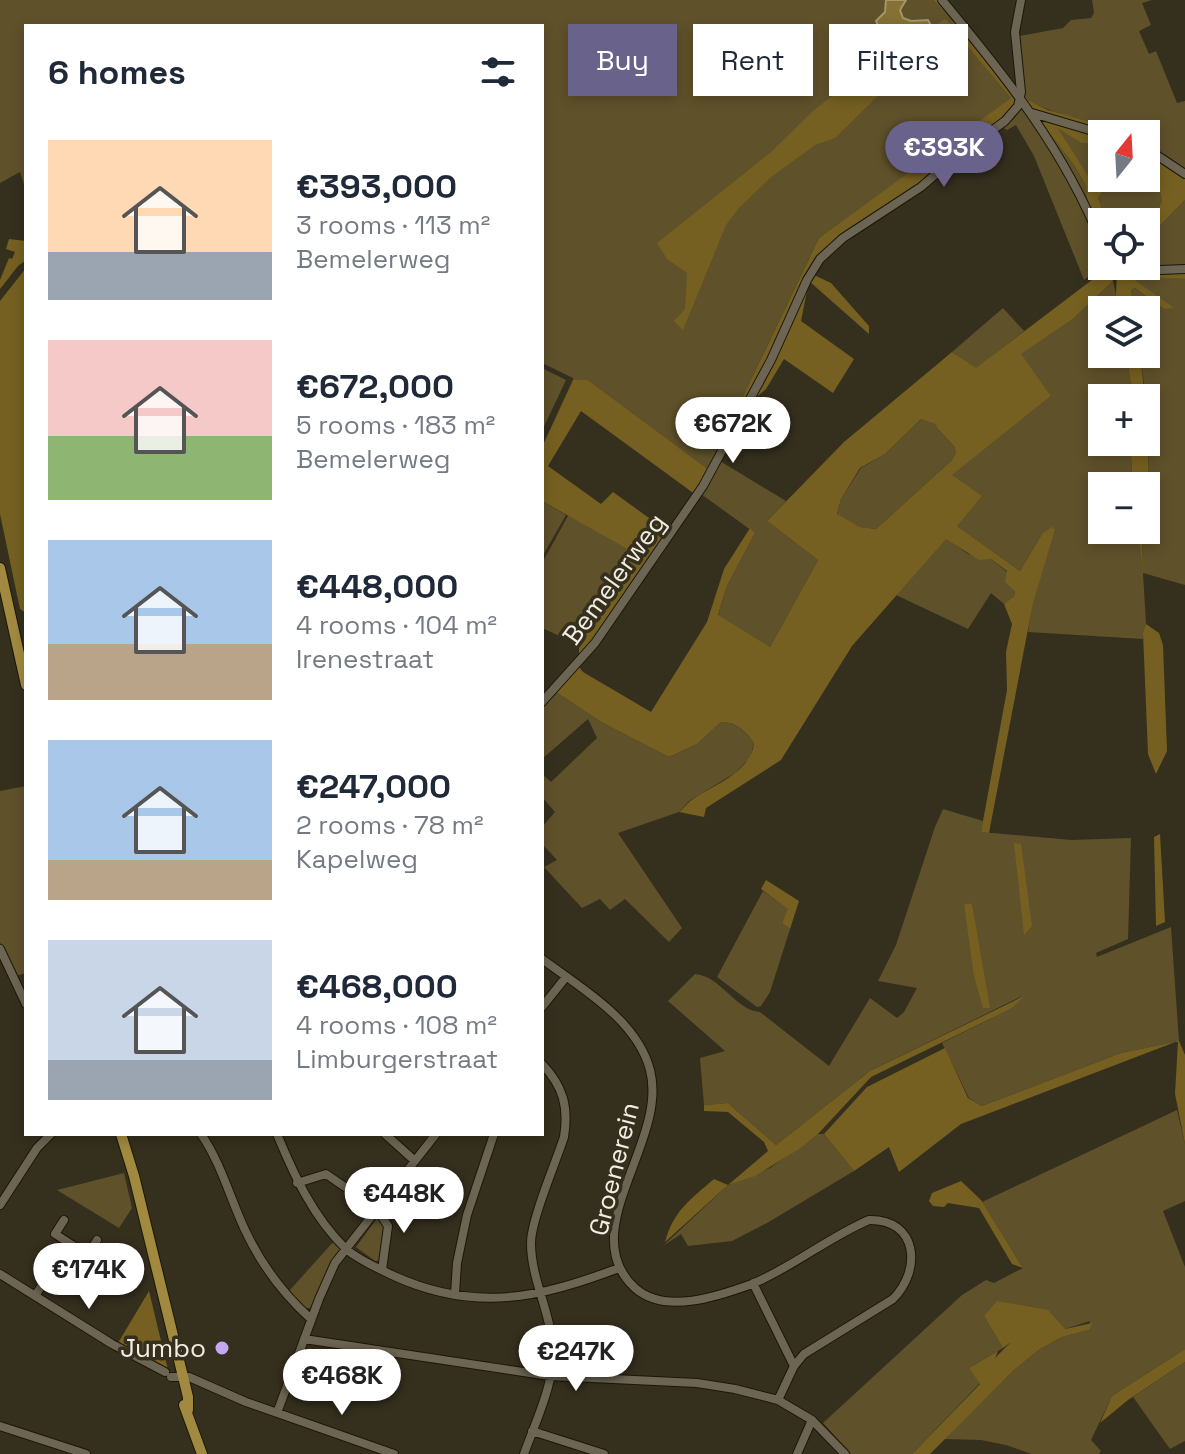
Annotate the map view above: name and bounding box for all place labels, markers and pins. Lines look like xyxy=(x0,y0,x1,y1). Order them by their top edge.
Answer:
pin: €393K xyxy=(888,121,1000,189)
pin: €672K xyxy=(677,397,789,465)
pin: €448K xyxy=(348,1167,460,1235)
pin: €174K xyxy=(33,1243,145,1311)
pin: €247K xyxy=(520,1325,632,1393)
place label: Jumbo xyxy=(120,1331,206,1365)
marker: Jumbo xyxy=(213,1339,231,1357)
pin: €468K xyxy=(286,1349,398,1417)

